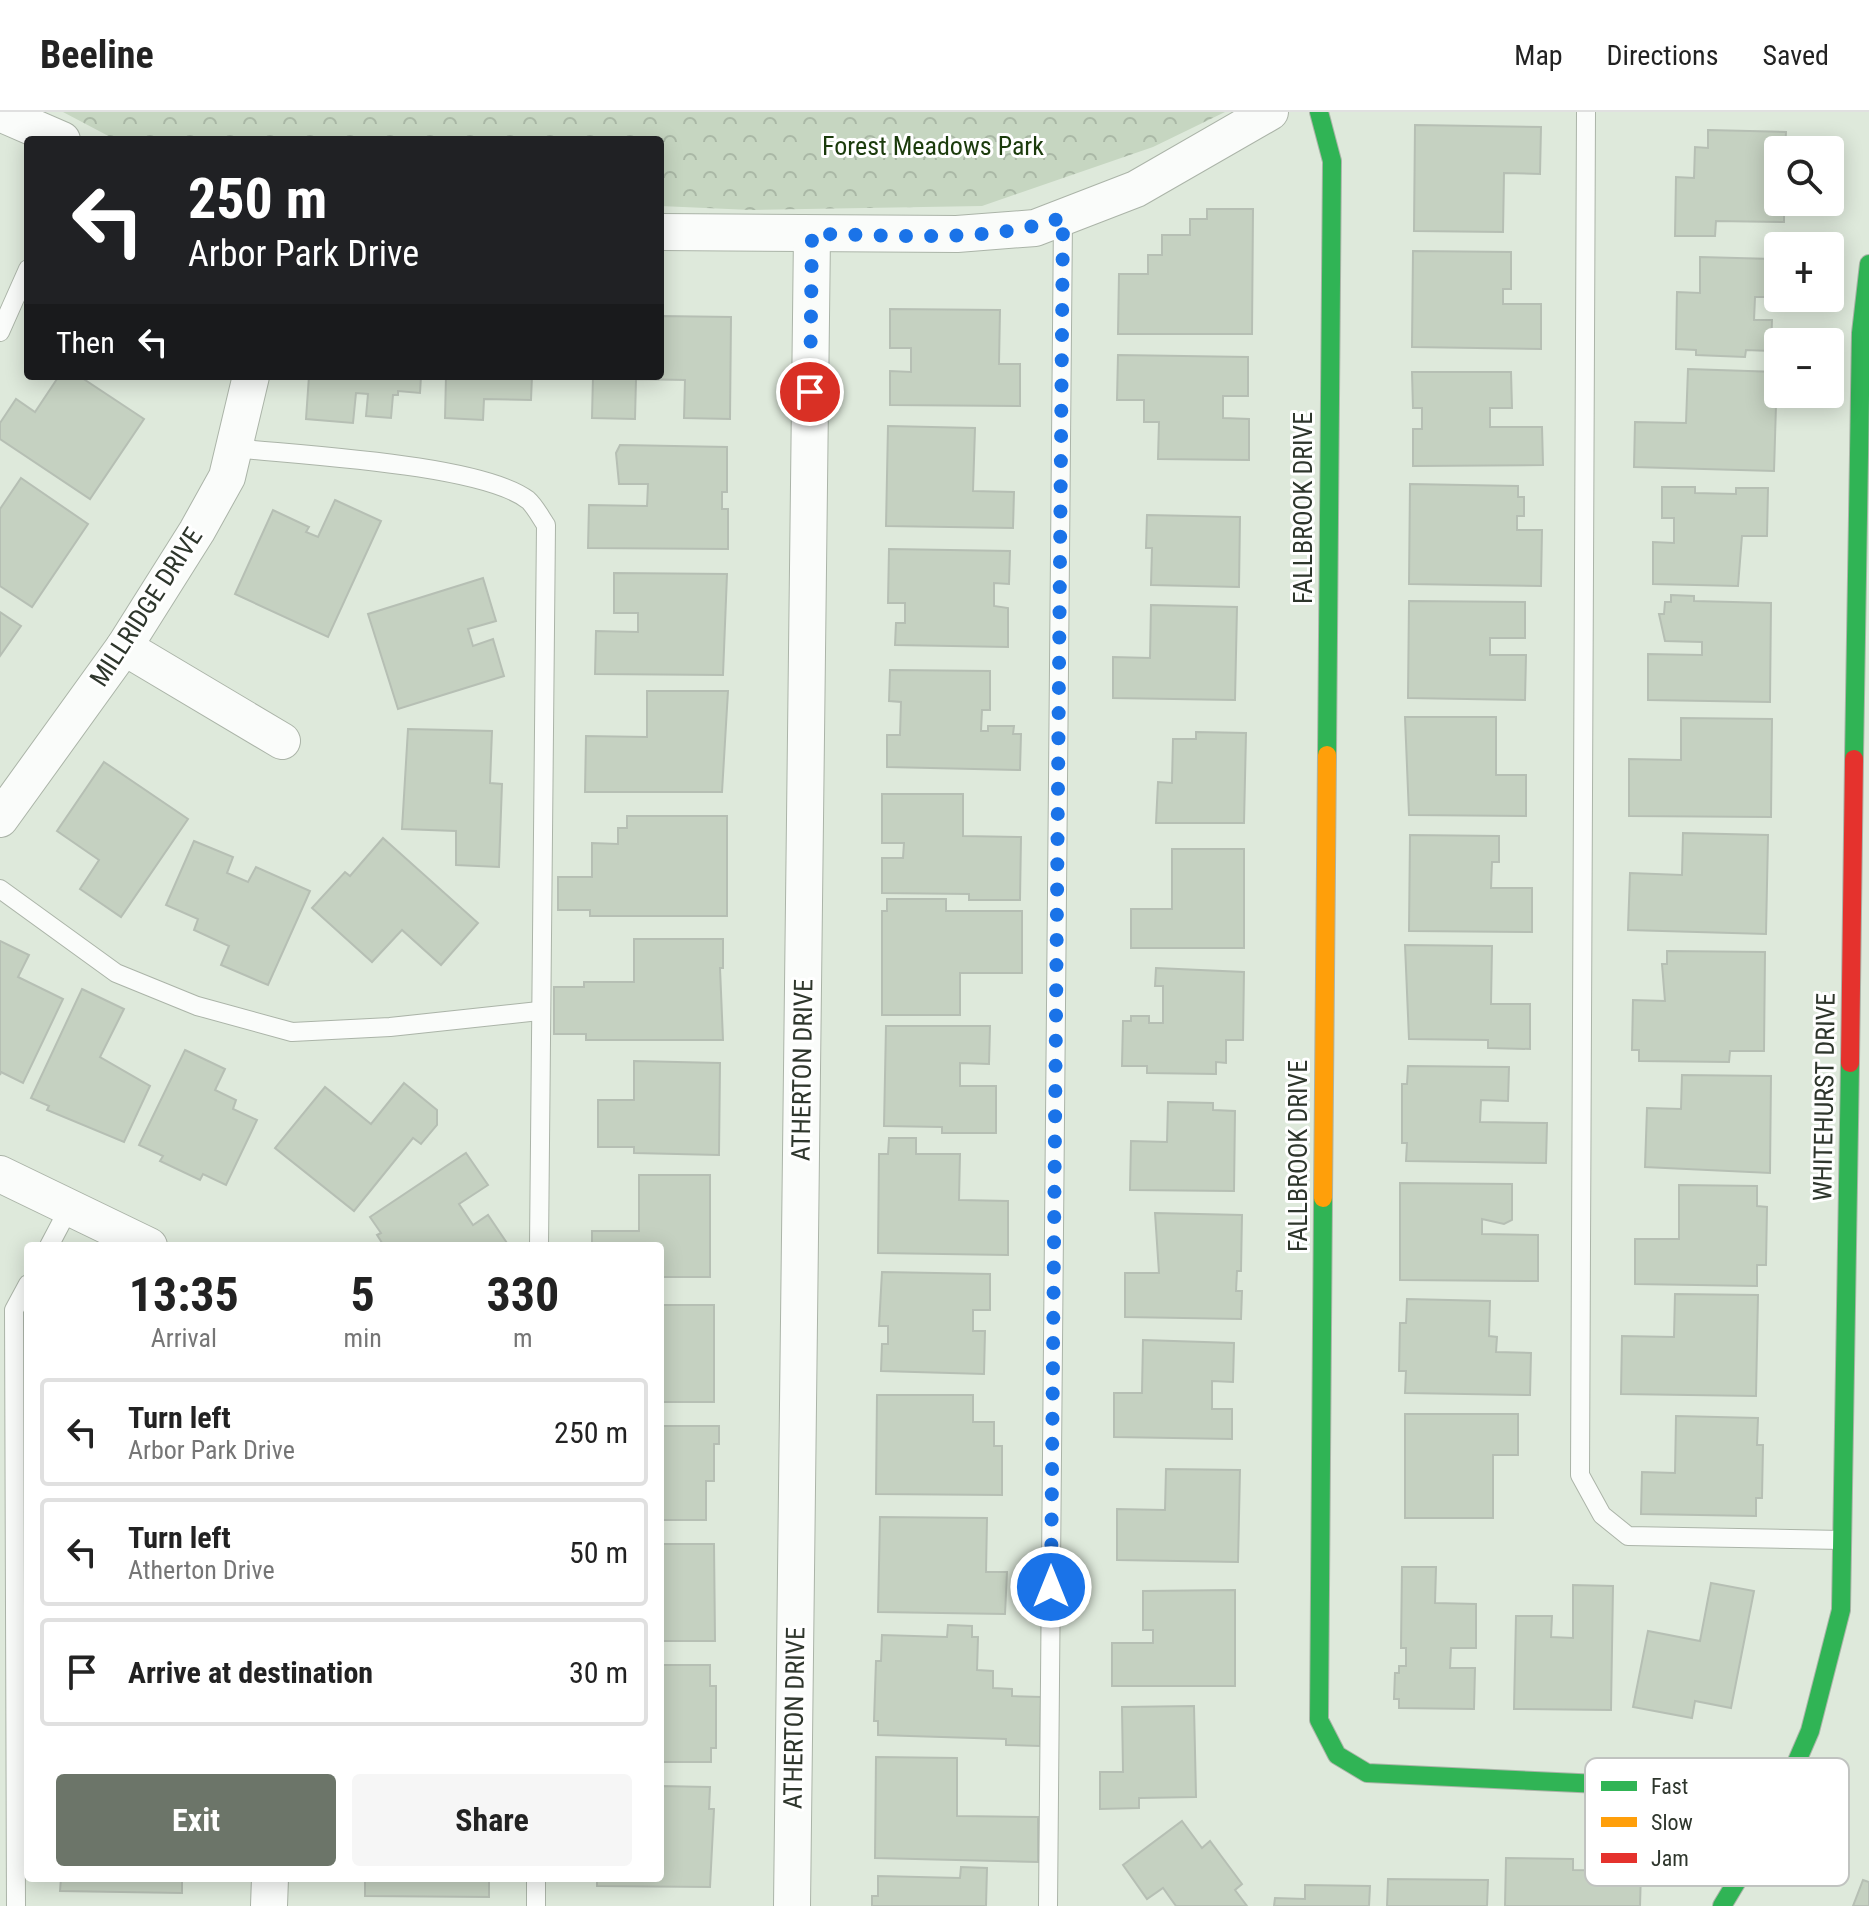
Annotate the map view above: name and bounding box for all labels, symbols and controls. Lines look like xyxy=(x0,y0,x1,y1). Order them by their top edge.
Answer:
text: Beeline xyxy=(40,33,154,77)
text: Map xyxy=(1514,39,1563,72)
text: Directions xyxy=(1607,39,1718,72)
text: Saved xyxy=(1762,39,1829,72)
park label: Forest Meadows Park xyxy=(822,131,1044,161)
map controls xyxy=(1764,136,1844,408)
button: search xyxy=(1764,136,1844,216)
text: 250 m xyxy=(188,166,327,232)
icon: left xyxy=(56,168,160,272)
button: + xyxy=(1764,232,1844,312)
text: Arbor Park Drive xyxy=(188,233,419,275)
icon: left xyxy=(131,320,175,364)
text: Then xyxy=(56,325,115,360)
button: − xyxy=(1764,328,1844,408)
pin xyxy=(776,358,844,426)
icon: arrive xyxy=(788,370,832,414)
street label: FALLBROOK DRIVE xyxy=(1288,412,1318,604)
street label: MILLRIDGE DRIVE xyxy=(84,522,208,692)
street label: ATHERTON DRIVE xyxy=(785,979,819,1161)
street label: WHITEHURST DRIVE xyxy=(1807,993,1841,1201)
street label: FALLBROOK DRIVE xyxy=(1283,1060,1313,1252)
text: 13:35 xyxy=(129,1266,239,1323)
text: 5 xyxy=(351,1266,375,1323)
text: 330 xyxy=(486,1266,559,1323)
text: Arrival xyxy=(151,1323,217,1353)
text: min xyxy=(344,1323,382,1353)
text: m xyxy=(513,1323,533,1353)
text: Turn left xyxy=(128,1400,231,1435)
icon: left xyxy=(60,1410,104,1454)
text: 250 m xyxy=(554,1415,628,1450)
text: Arbor Park Drive xyxy=(128,1435,295,1465)
text: Turn left xyxy=(128,1520,231,1555)
icon: left xyxy=(60,1530,104,1574)
text: 50 m xyxy=(569,1535,628,1570)
position arrow xyxy=(1009,1545,1093,1629)
text: Atherton Drive xyxy=(128,1555,275,1585)
street label: ATHERTON DRIVE xyxy=(777,1627,811,1809)
icon: arrive xyxy=(60,1650,104,1694)
text: Arrive at destination xyxy=(128,1655,373,1690)
text: 30 m xyxy=(569,1655,628,1690)
legend xyxy=(1585,1758,1849,1886)
button: Exit xyxy=(56,1774,336,1866)
button: Share xyxy=(352,1774,632,1866)
text: Fast xyxy=(1651,1774,1688,1799)
text: Slow xyxy=(1651,1810,1693,1835)
text: Jam xyxy=(1651,1846,1689,1871)

